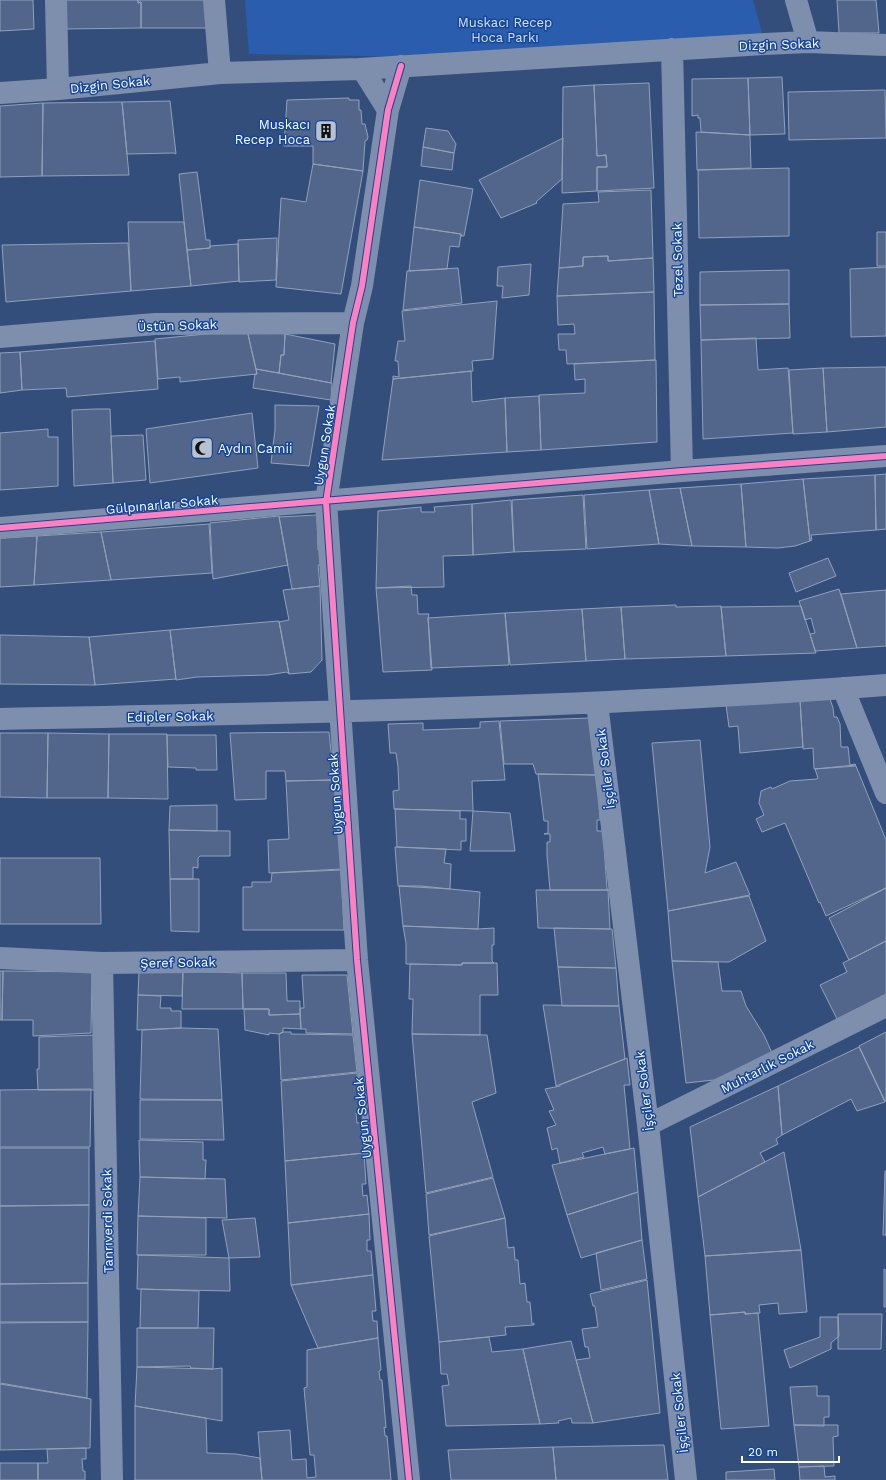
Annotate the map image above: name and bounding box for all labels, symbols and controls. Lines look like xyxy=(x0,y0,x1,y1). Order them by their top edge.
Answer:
park label: Muskacı Recep Hoca Parkı xyxy=(458,15,552,45)
street label: Dizgin Sokak xyxy=(738,36,820,53)
street label: Dizgin Sokak xyxy=(69,73,152,96)
place label: Muskacı Recep Hoca xyxy=(235,117,311,147)
building icon: Muskacı Recep Hoca xyxy=(313,118,339,144)
street label: Tezel Sokak xyxy=(669,222,686,297)
street label: Üstün Sokak xyxy=(137,317,218,334)
street label: Uygun Sokak xyxy=(311,403,338,486)
mosque icon: Aydın Camii xyxy=(189,435,215,461)
place label: Aydın Camii xyxy=(218,441,292,456)
street label: Gülpınarlar Sokak xyxy=(105,492,219,517)
street label: Edipler Sokak xyxy=(126,708,214,725)
street label: İşçiler Sokak xyxy=(593,728,618,810)
street label: Uygun Sokak xyxy=(325,752,346,835)
street label: Şeref Sokak xyxy=(140,954,217,971)
street label: Muhtarlık Sokak xyxy=(718,1036,817,1096)
street label: İşçiler Sokak xyxy=(632,1050,657,1132)
street label: Uygun Sokak xyxy=(351,1076,374,1159)
street label: Tanrıverdi Sokak xyxy=(99,1168,116,1273)
street label: İşçiler Sokak xyxy=(668,1372,691,1454)
scale bar xyxy=(742,1438,839,1464)
text: 20 m xyxy=(748,1445,778,1459)

